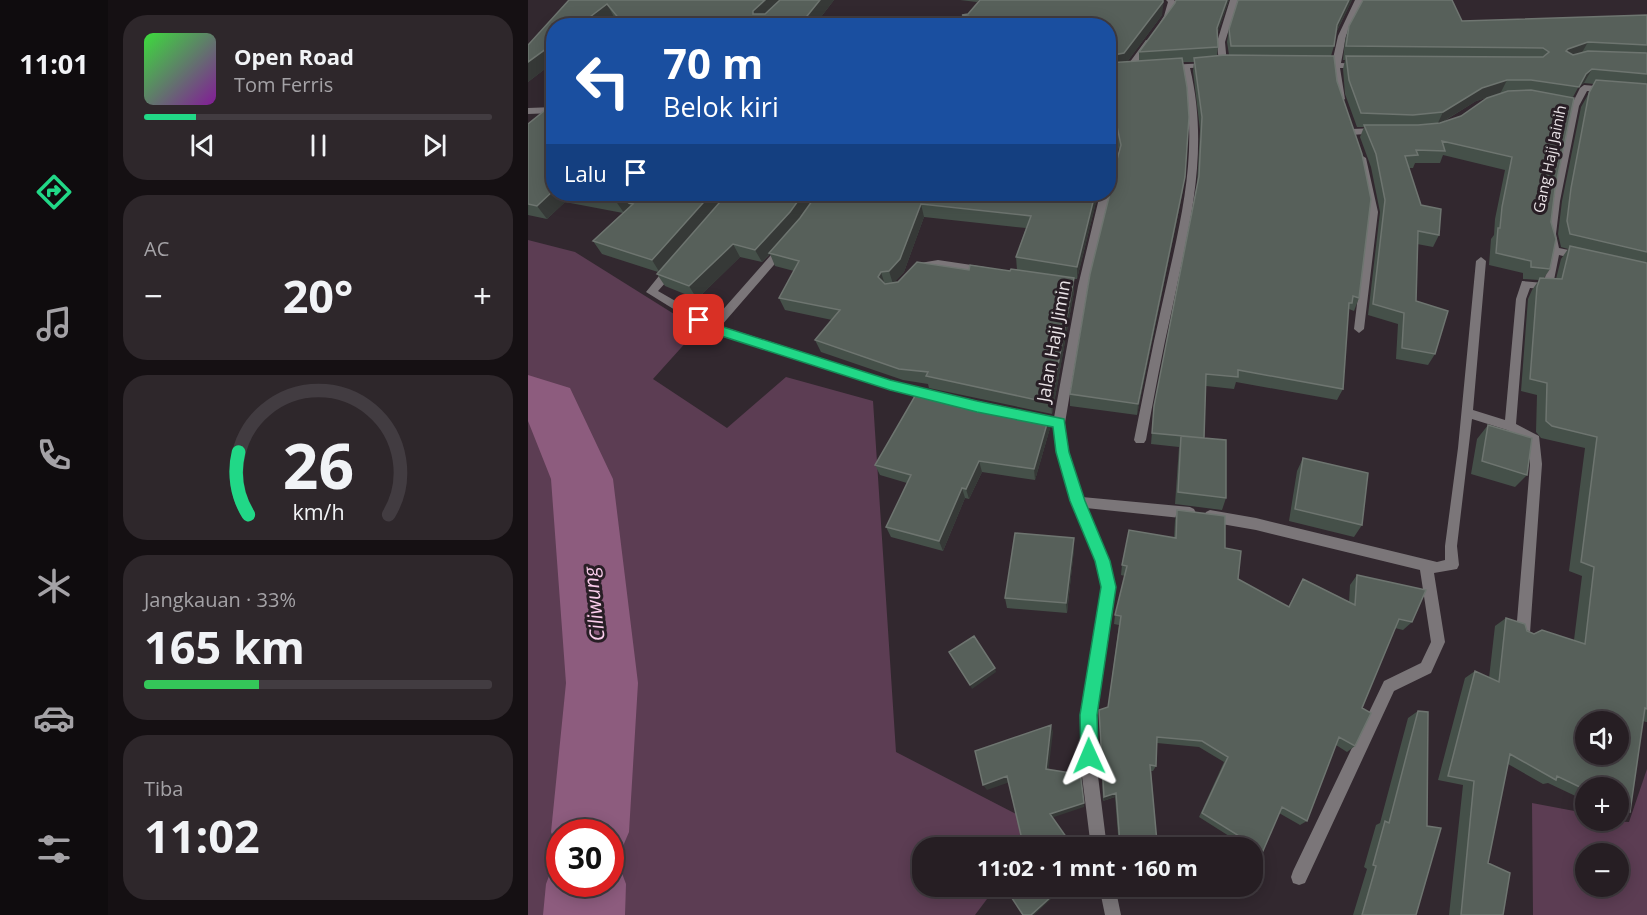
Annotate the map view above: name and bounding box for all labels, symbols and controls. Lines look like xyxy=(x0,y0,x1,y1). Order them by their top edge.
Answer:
text: 70 m xyxy=(663,34,763,91)
text: Open Road xyxy=(234,41,354,71)
icon: left xyxy=(564,42,642,120)
text: 11:01 xyxy=(19,45,89,82)
text: Tom Ferris xyxy=(234,71,333,98)
text: Belok kiri xyxy=(663,88,779,125)
street label: Gang Haji Jainih xyxy=(1528,103,1570,215)
icon: previous xyxy=(186,129,219,162)
icon: pause xyxy=(302,129,335,162)
icon: next xyxy=(418,129,451,162)
icon: arrive xyxy=(619,156,652,189)
text: Lalu xyxy=(564,158,607,188)
icon: directions xyxy=(33,171,75,213)
text: AC xyxy=(144,235,169,262)
text: 20° xyxy=(283,265,353,326)
text: − xyxy=(144,273,163,318)
text: + xyxy=(473,273,492,318)
street label: Jalan Haji Jimin xyxy=(1030,278,1076,406)
pin xyxy=(673,294,724,345)
icon: music xyxy=(33,303,75,345)
icon: arrive xyxy=(682,303,715,336)
text: 26 xyxy=(282,422,354,507)
icon: phone xyxy=(33,434,75,476)
text: km/h xyxy=(292,497,344,526)
icon: climate xyxy=(33,565,75,607)
water label: Ciliwung xyxy=(576,565,611,643)
text: Jangkauan · 33% xyxy=(144,586,296,613)
text: 165 km xyxy=(144,616,305,677)
icon: car xyxy=(33,697,75,739)
map controls xyxy=(1575,711,1629,897)
button: sound xyxy=(1575,711,1629,765)
position arrow xyxy=(1057,724,1121,788)
text: Tiba xyxy=(144,775,183,802)
button: + xyxy=(1575,777,1629,831)
text: 11:02 xyxy=(144,805,260,866)
speed limit sign: 30 xyxy=(546,819,624,897)
icon: filters xyxy=(33,828,75,870)
button: − xyxy=(1575,843,1629,897)
text: 11:02 · 1 mnt · 160 m xyxy=(977,852,1198,882)

